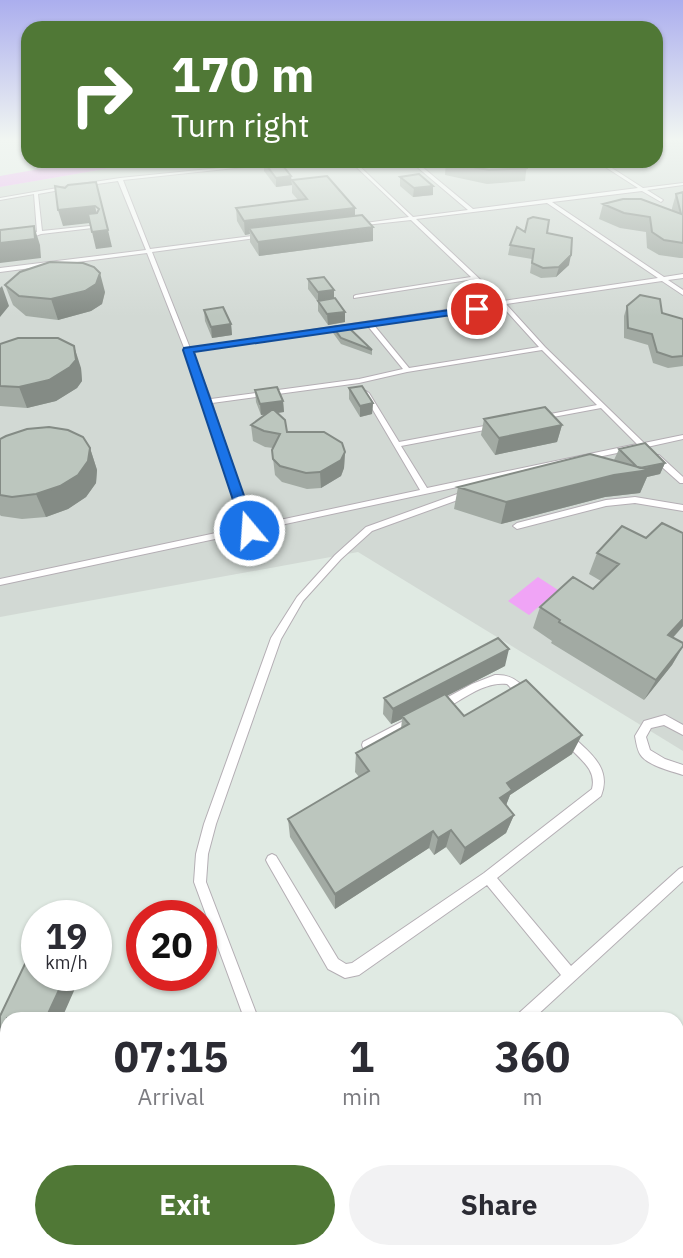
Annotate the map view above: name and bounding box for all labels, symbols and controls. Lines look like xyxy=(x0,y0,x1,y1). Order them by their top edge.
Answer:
text: 170 m xyxy=(171,42,315,105)
icon: right xyxy=(56,49,147,140)
text: Turn right xyxy=(171,104,309,146)
pin xyxy=(447,279,507,339)
icon: arrive xyxy=(458,290,496,328)
position arrow xyxy=(212,493,286,567)
speed limit sign: 20 xyxy=(126,900,217,991)
text: 19 xyxy=(45,913,88,959)
text: km/h xyxy=(45,951,88,974)
text: 07:15 xyxy=(114,1029,228,1084)
text: 1 xyxy=(349,1029,374,1084)
text: 360 xyxy=(495,1029,570,1084)
text: Arrival xyxy=(138,1081,205,1111)
text: min xyxy=(342,1081,381,1111)
text: m xyxy=(522,1081,543,1111)
button: Exit xyxy=(35,1165,335,1245)
button: Share xyxy=(349,1165,649,1245)

